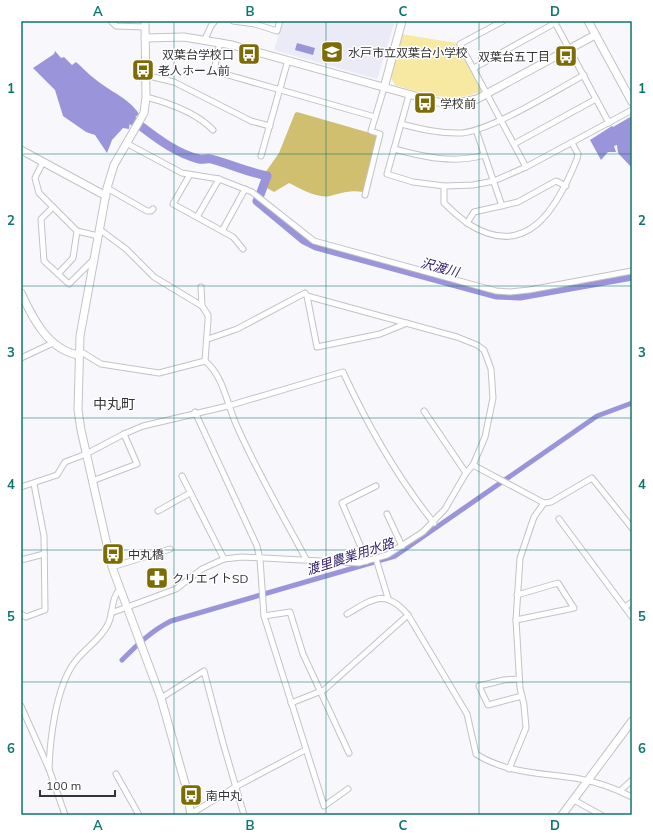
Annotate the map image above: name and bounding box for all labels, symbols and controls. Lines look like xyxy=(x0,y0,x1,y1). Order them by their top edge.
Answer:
text: A xyxy=(93,3,103,19)
text: B xyxy=(246,3,255,19)
text: C xyxy=(399,3,408,19)
text: D xyxy=(550,3,560,19)
school or university icon: 水戸市立双葉台小学校 xyxy=(319,39,345,65)
bus stop icon: 双葉台学校口 xyxy=(236,41,262,67)
bus stop icon: 双葉台五丁目 xyxy=(553,43,579,69)
place label: 水戸市立双葉台小学校 xyxy=(348,45,468,60)
place label: 双葉台学校口 xyxy=(162,47,234,62)
place label: 双葉台五丁目 xyxy=(478,49,550,64)
bus stop icon: 老人ホーム前 xyxy=(130,57,156,83)
place label: 老人ホーム前 xyxy=(158,63,230,78)
text: 1 xyxy=(7,80,15,96)
text: 1 xyxy=(638,80,646,96)
bus stop icon: 学校前 xyxy=(412,90,438,116)
place label: 学校前 xyxy=(440,96,476,111)
text: 2 xyxy=(7,212,15,228)
text: 2 xyxy=(638,212,646,228)
water label: 沢渡川 xyxy=(419,254,463,280)
text: 3 xyxy=(7,344,15,360)
text: 3 xyxy=(638,344,646,360)
district label: 中丸町 xyxy=(93,395,135,413)
text: 4 xyxy=(7,476,15,492)
text: 4 xyxy=(638,476,646,492)
water label: 渡里農業用水路 xyxy=(304,534,397,578)
bus stop icon: 中丸橋 xyxy=(100,541,126,567)
place label: 中丸橋 xyxy=(128,547,164,562)
pharmacy icon: クリエイトSD xyxy=(144,565,170,591)
place label: クリエイトSD xyxy=(172,571,248,586)
text: 5 xyxy=(7,608,15,624)
text: 5 xyxy=(638,608,646,624)
text: 6 xyxy=(7,740,15,756)
text: 6 xyxy=(638,740,646,756)
scale bar xyxy=(40,772,115,798)
text: 100 m xyxy=(46,778,81,793)
bus stop icon: 南中丸 xyxy=(178,782,204,808)
place label: 南中丸 xyxy=(206,788,242,803)
text: A xyxy=(93,817,103,833)
text: B xyxy=(246,817,255,833)
text: C xyxy=(399,817,408,833)
text: D xyxy=(550,817,560,833)

